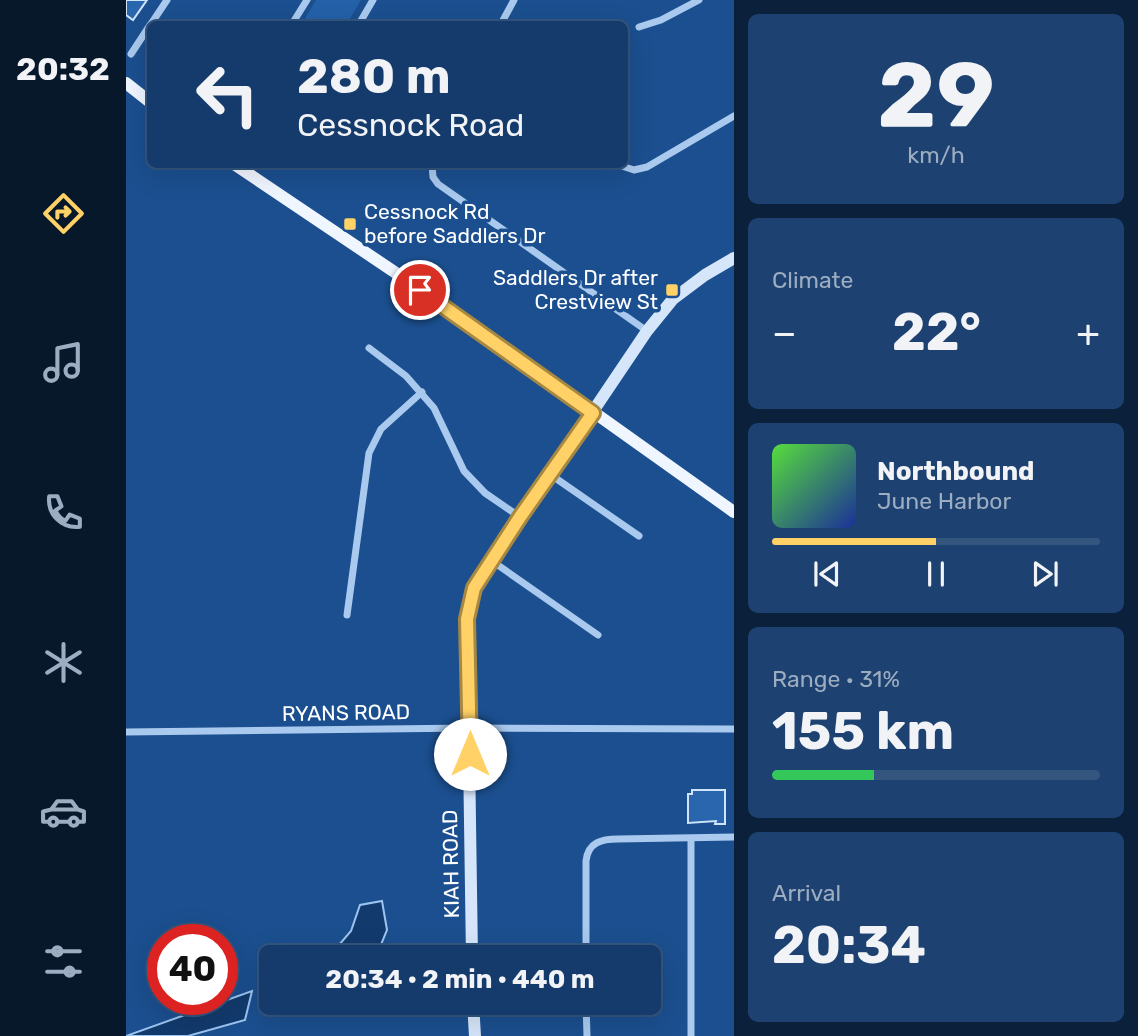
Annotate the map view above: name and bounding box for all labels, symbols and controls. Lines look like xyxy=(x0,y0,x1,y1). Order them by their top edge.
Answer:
text: 29 xyxy=(877,41,995,149)
text: 280 m xyxy=(297,47,451,105)
icon: left xyxy=(182,49,273,140)
text: 20:32 xyxy=(16,50,110,88)
text: Cessnock Road xyxy=(297,106,524,144)
text: km/h xyxy=(907,141,965,169)
icon: directions xyxy=(39,189,88,238)
place label: Cessnock Rd before Saddlers Dr xyxy=(364,199,546,248)
marker: Cessnock Rd before Saddlers Dr xyxy=(342,216,358,232)
pin xyxy=(390,260,450,320)
place label: Saddlers Dr after Crestview St xyxy=(493,265,658,314)
text: Climate xyxy=(772,266,853,294)
icon: arrive xyxy=(401,271,439,309)
marker: Saddlers Dr after Crestview St xyxy=(664,282,680,298)
text: 22° xyxy=(892,301,981,363)
text: − xyxy=(772,310,797,356)
text: + xyxy=(1076,310,1100,356)
icon: music xyxy=(39,338,88,387)
text: Northbound xyxy=(877,456,1035,487)
text: June Harbor xyxy=(877,487,1011,515)
icon: phone xyxy=(39,488,88,537)
icon: previous xyxy=(808,555,846,593)
icon: pause xyxy=(917,555,955,593)
icon: next xyxy=(1026,555,1064,593)
icon: climate xyxy=(39,638,88,687)
text: Range · 31% xyxy=(772,665,900,693)
street label: RYANS ROAD xyxy=(282,699,410,726)
text: 155 km xyxy=(772,700,954,762)
position arrow xyxy=(433,717,507,791)
icon: car xyxy=(39,787,88,836)
street label: KIAH ROAD xyxy=(437,809,464,919)
text: Arrival xyxy=(772,879,841,907)
text: 20:34 xyxy=(772,914,926,976)
speed limit sign: 40 xyxy=(147,924,238,1015)
icon: filters xyxy=(39,937,88,986)
text: 20:34 · 2 min · 440 m xyxy=(325,964,595,995)

